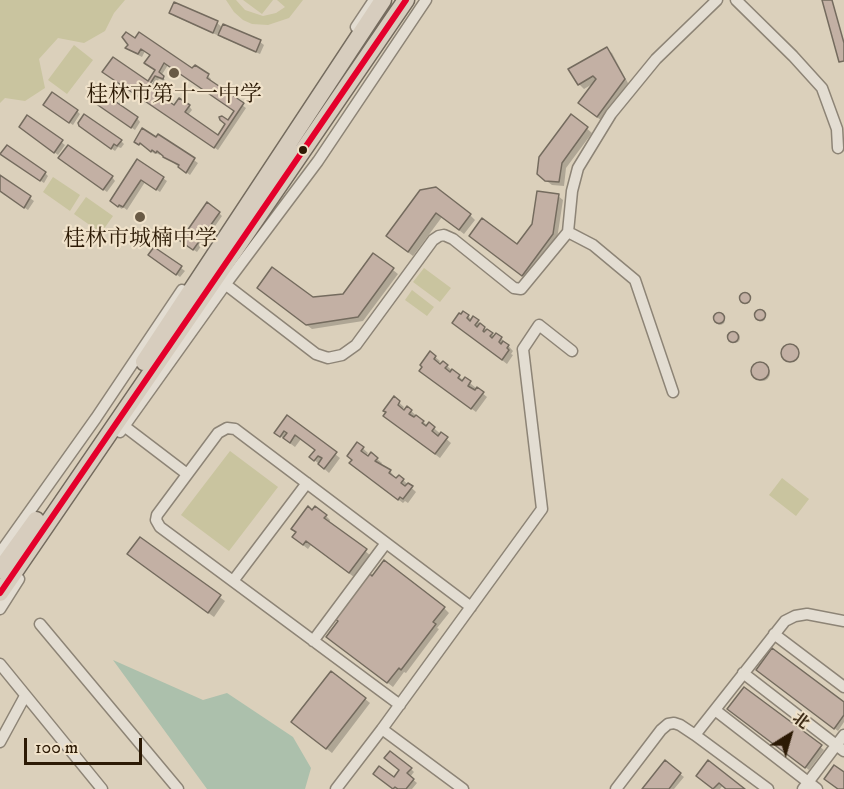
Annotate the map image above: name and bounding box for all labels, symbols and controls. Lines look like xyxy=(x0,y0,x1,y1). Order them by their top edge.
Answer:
marker: 桂林市第十一中学 xyxy=(167,66,181,80)
place label: 桂林市第十一中学 xyxy=(86,83,262,109)
unlabelled marker xyxy=(297,144,309,156)
marker: 桂林市城楠中学 xyxy=(133,210,147,224)
place label: 桂林市城楠中学 xyxy=(63,227,217,253)
north arrow xyxy=(760,705,820,765)
text: 北 xyxy=(788,708,813,733)
scale bar xyxy=(27,726,146,764)
text: 100 m xyxy=(35,737,78,759)

